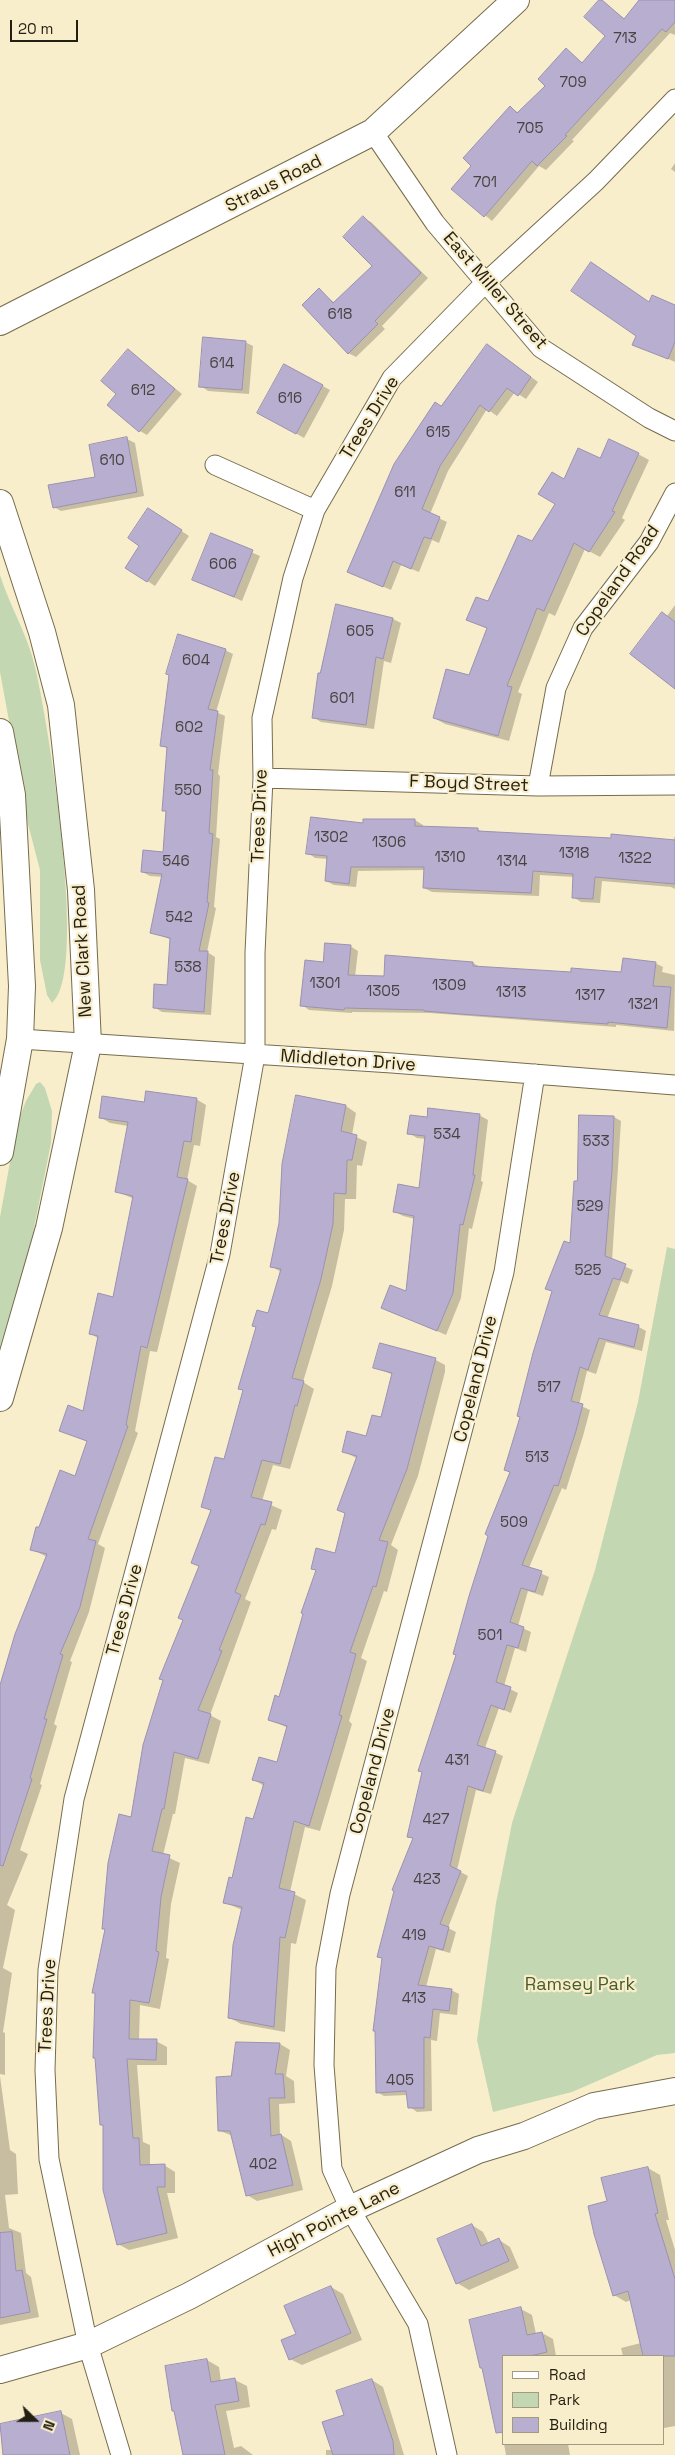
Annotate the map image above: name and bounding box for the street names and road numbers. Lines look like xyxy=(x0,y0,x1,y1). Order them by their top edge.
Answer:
street label: Straus Road xyxy=(222,150,326,218)
street label: East Miller Street xyxy=(438,228,552,354)
street label: Trees Drive xyxy=(336,372,404,464)
street label: Copeland Road xyxy=(572,521,664,641)
street label: Trees Drive xyxy=(248,769,272,863)
street label: F Boyd Street xyxy=(409,771,529,797)
street label: New Clark Road xyxy=(69,884,97,1018)
street label: Middleton Drive xyxy=(280,1045,416,1077)
street label: Trees Drive xyxy=(206,1170,246,1266)
street label: Copeland Drive xyxy=(450,1313,502,1445)
street label: Trees Drive xyxy=(102,1562,148,1658)
street label: Copeland Drive xyxy=(346,1705,400,1837)
street label: Trees Drive xyxy=(35,1958,61,2054)
street label: High Pointe Lane xyxy=(264,2177,404,2263)

